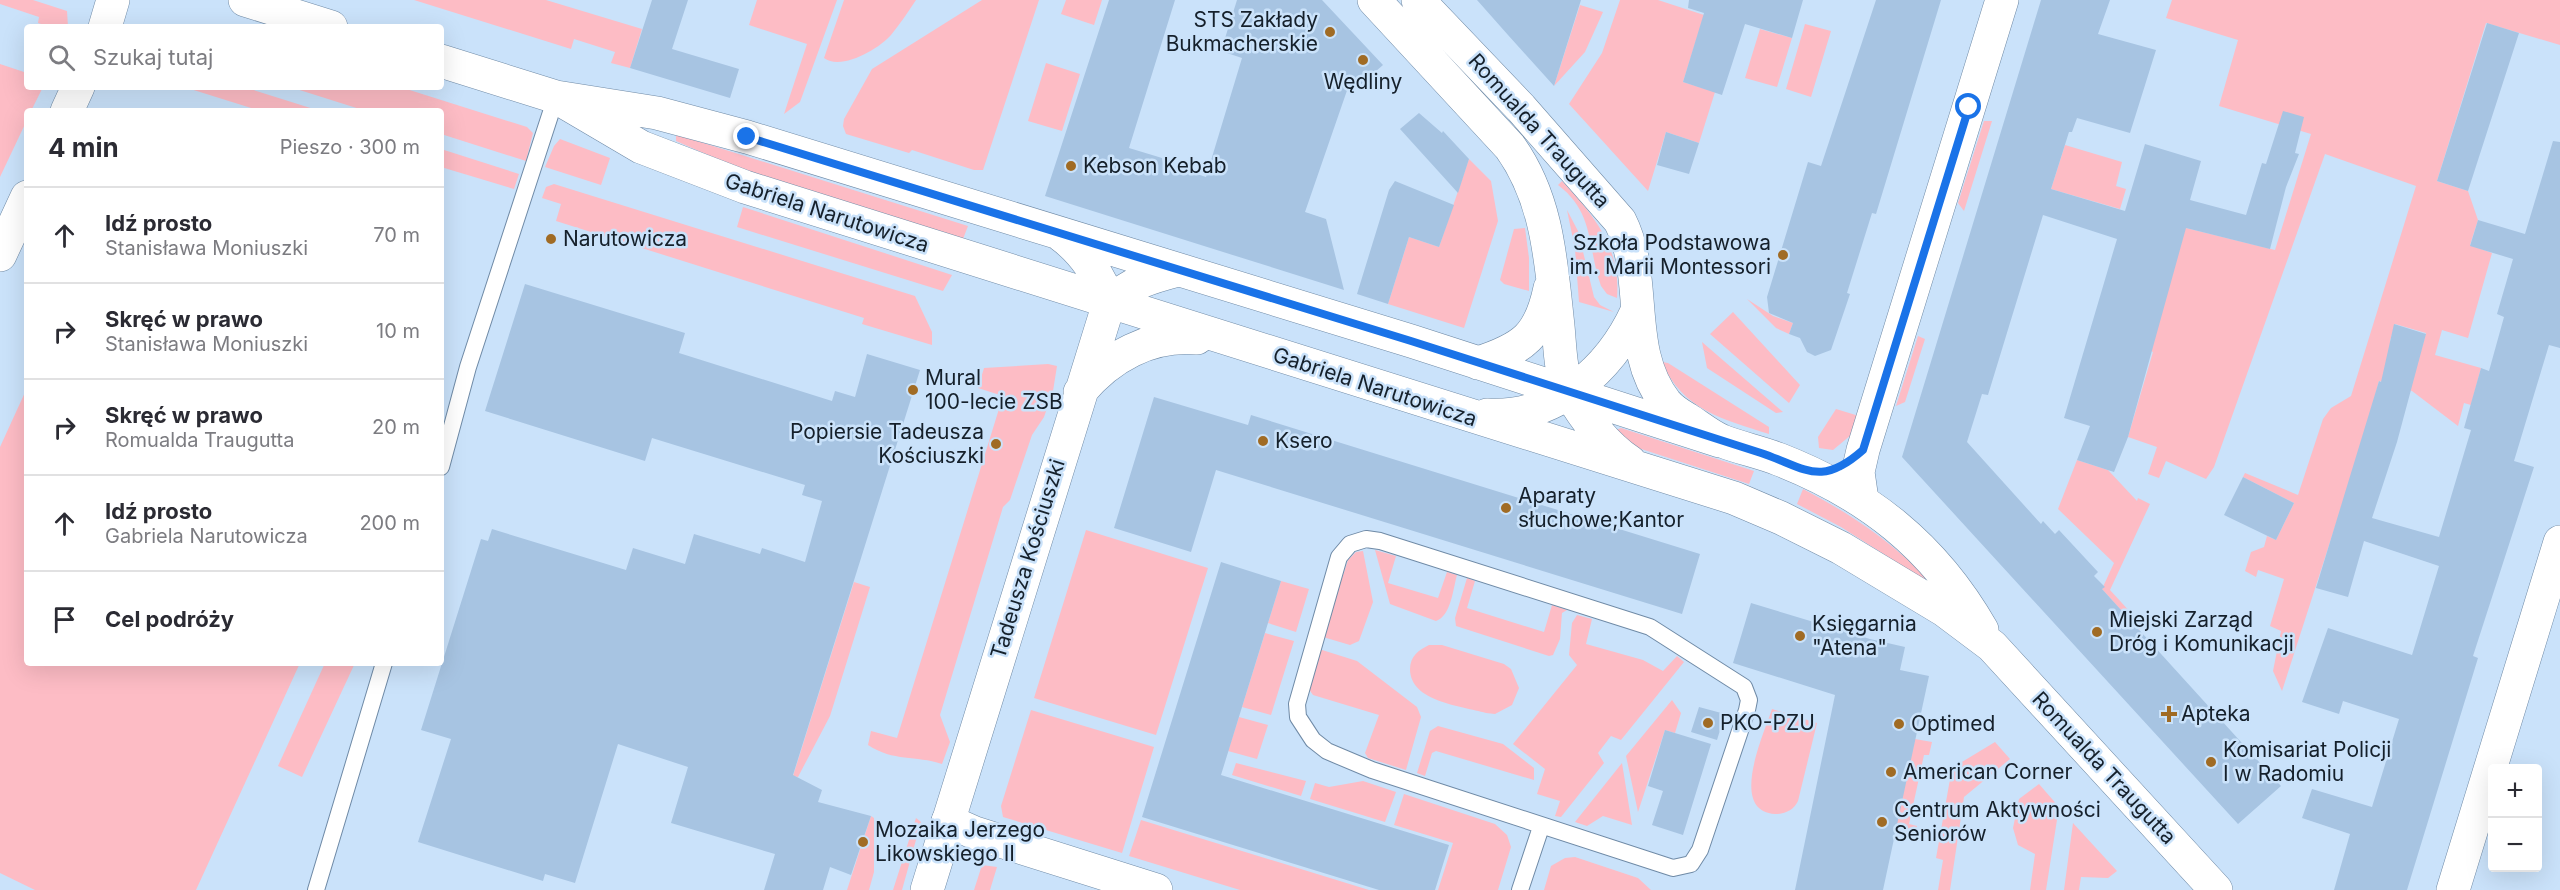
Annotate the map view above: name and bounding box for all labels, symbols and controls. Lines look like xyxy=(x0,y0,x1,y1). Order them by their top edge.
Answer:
place label: STS Zakłady Bukmacherskie xyxy=(1166,7,1318,56)
search box xyxy=(24,24,444,90)
marker: STS Zakłady Bukmacherskie xyxy=(1323,25,1337,39)
icon: search xyxy=(45,41,78,74)
text: Szukaj tutaj xyxy=(93,44,213,70)
street label: Romualda Traugutta xyxy=(1464,48,1615,213)
marker: Wędliny xyxy=(1356,53,1370,67)
place label: Wędliny xyxy=(1324,69,1403,94)
route start xyxy=(1955,93,1981,119)
route end xyxy=(733,123,759,149)
text: 4 min xyxy=(48,132,119,163)
text: Pieszo · 300 m xyxy=(280,135,420,159)
place label: Kebson Kebab xyxy=(1083,153,1227,178)
marker: Kebson Kebab xyxy=(1064,159,1078,173)
street label: Gabriela Narutowicza xyxy=(722,168,932,257)
text: Idź prosto xyxy=(105,210,212,236)
icon: ahead xyxy=(48,219,81,252)
text: 70 m xyxy=(373,223,420,247)
place label: Narutowicza xyxy=(563,226,687,251)
place label: Szkoła Podstawowa im. Marii Montessori xyxy=(1570,230,1771,279)
marker: Narutowicza xyxy=(544,232,558,246)
text: Stanisława Moniuszki xyxy=(105,236,308,260)
marker: Szkoła Podstawowa im. Marii Montessori xyxy=(1776,248,1790,262)
text: Skręć w prawo xyxy=(105,306,263,332)
icon: right xyxy=(48,315,81,348)
text: 10 m xyxy=(376,319,420,343)
text: Stanisława Moniuszki xyxy=(105,332,308,356)
street label: Gabriela Narutowicza xyxy=(1270,342,1480,431)
place label: Mural 100-lecie ZSB xyxy=(925,365,1063,414)
marker: Mural 100-lecie ZSB xyxy=(906,383,920,397)
text: Skręć w prawo xyxy=(105,402,263,428)
icon: right xyxy=(48,411,81,444)
text: 20 m xyxy=(372,415,420,439)
place label: Popiersie Tadeusza Kościuszki xyxy=(790,419,984,468)
text: Romualda Traugutta xyxy=(105,428,294,452)
place label: Ksero xyxy=(1275,428,1333,453)
marker: Ksero xyxy=(1256,434,1270,448)
marker: Popiersie Tadeusza Kościuszki xyxy=(989,437,1003,451)
street label: Tadeusza Kościuszki xyxy=(985,456,1070,662)
place label: Aparaty słuchowe;Kantor xyxy=(1518,483,1684,532)
text: Idź prosto xyxy=(105,498,212,524)
marker: Aparaty słuchowe;Kantor xyxy=(1499,501,1513,515)
icon: ahead xyxy=(48,507,81,540)
text: 200 m xyxy=(359,511,420,535)
text: Gabriela Narutowicza xyxy=(105,524,308,548)
icon: arrive xyxy=(48,603,81,636)
text: Cel podróży xyxy=(105,606,234,632)
place label: Miejski Zarząd Dróg i Komunikacji xyxy=(2109,607,2294,656)
place label: Księgarnia "Atena" xyxy=(1812,611,1917,660)
marker: Miejski Zarząd Dróg i Komunikacji xyxy=(2090,625,2104,639)
marker: Księgarnia "Atena" xyxy=(1793,629,1807,643)
street label: Romualda Traugutta xyxy=(2027,686,2181,849)
place label: Apteka xyxy=(2181,701,2251,726)
marker: Apteka xyxy=(2162,707,2176,721)
place label: PKO-PZU xyxy=(1720,710,1815,735)
place label: Optimed xyxy=(1911,711,1995,736)
marker: PKO-PZU xyxy=(1701,716,1715,730)
marker: Optimed xyxy=(1892,717,1906,731)
place label: Komisariat Policji I w Radomiu xyxy=(2223,737,2391,786)
marker: Komisariat Policji I w Radomiu xyxy=(2204,755,2218,769)
place label: American Corner xyxy=(1903,759,2073,784)
map controls xyxy=(2488,764,2542,872)
button: + xyxy=(2488,764,2542,818)
marker: American Corner xyxy=(1884,765,1898,779)
place label: Centrum Aktywności Seniorów xyxy=(1894,797,2101,846)
marker: Centrum Aktywności Seniorów xyxy=(1875,815,1889,829)
place label: Mozaika Jerzego Likowskiego II xyxy=(875,817,1045,866)
button: − xyxy=(2488,818,2542,872)
marker: Mozaika Jerzego Likowskiego II xyxy=(856,835,870,849)

